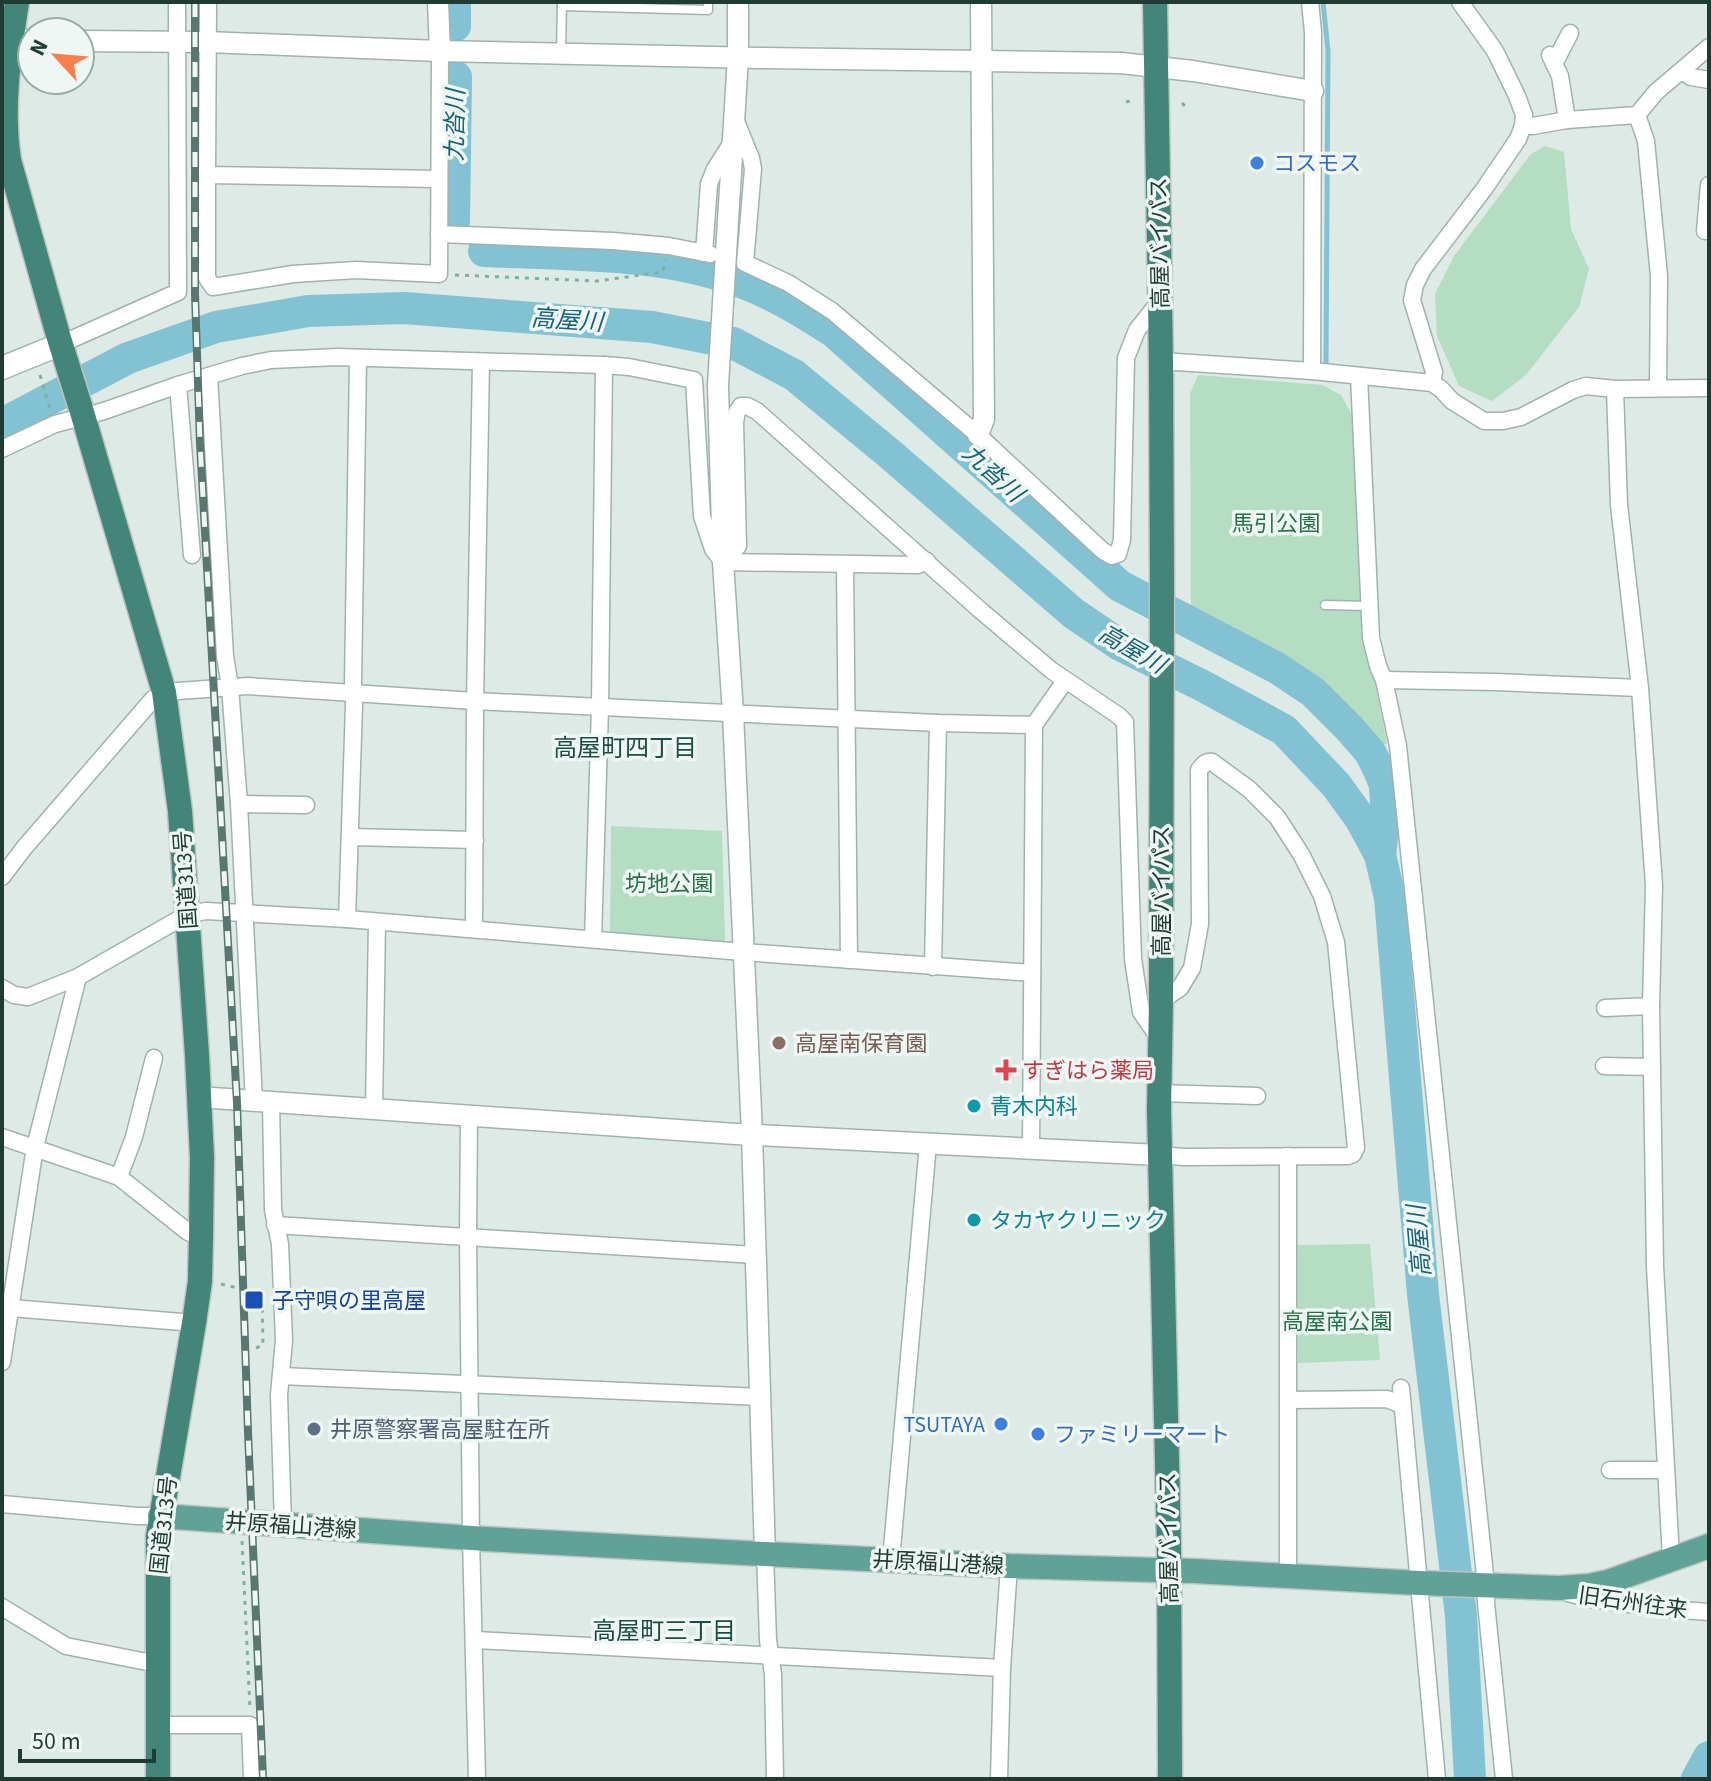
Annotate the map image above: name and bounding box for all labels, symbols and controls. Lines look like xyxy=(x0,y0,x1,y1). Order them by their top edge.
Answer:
north arrow xyxy=(16,16,96,96)
text: N xyxy=(21,34,57,61)
water label: 九沓川 xyxy=(437,86,474,161)
place label: コスモス xyxy=(1273,148,1361,180)
marker: コスモス xyxy=(1248,154,1266,172)
street label: 高屋バイパス xyxy=(1143,177,1177,309)
water label: 高屋川 xyxy=(530,301,607,341)
water label: 九沓川 xyxy=(954,436,1033,512)
park label: 馬引公園 xyxy=(1232,508,1320,540)
water label: 高屋川 xyxy=(1092,616,1174,684)
district label: 高屋町四丁目 xyxy=(553,731,697,766)
street label: 高屋バイパス xyxy=(1146,825,1178,957)
street label: 国道313号 xyxy=(167,830,205,930)
park label: 坊地公園 xyxy=(625,868,713,900)
place label: 高屋南保育園 xyxy=(795,1028,927,1060)
marker: 高屋南保育園 xyxy=(770,1034,788,1052)
place label: すぎはら薬局 xyxy=(1022,1055,1154,1087)
marker: すぎはら薬局 xyxy=(997,1061,1015,1079)
place label: 青木内科 xyxy=(990,1091,1078,1123)
marker: 青木内科 xyxy=(965,1097,983,1115)
water label: 高屋川 xyxy=(1399,1201,1440,1278)
place label: タカヤクリニック xyxy=(990,1205,1166,1237)
marker: タカヤクリニック xyxy=(965,1211,983,1229)
place label: 子守唄の里高屋 xyxy=(272,1285,426,1317)
marker: 子守唄の里高屋 xyxy=(243,1289,265,1311)
park label: 高屋南公園 xyxy=(1282,1306,1392,1338)
place label: TSUTAYA xyxy=(903,1409,985,1441)
place label: 井原警察署高屋駐在所 xyxy=(330,1414,550,1446)
marker: TSUTAYA xyxy=(992,1415,1010,1433)
place label: ファミリーマート xyxy=(1054,1419,1230,1451)
marker: 井原警察署高屋駐在所 xyxy=(305,1420,323,1438)
marker: ファミリーマート xyxy=(1029,1425,1047,1443)
street label: 高屋バイパス xyxy=(1152,1472,1186,1604)
street label: 国道313号 xyxy=(143,1474,185,1576)
street label: 井原福山港線 xyxy=(224,1505,358,1547)
street label: 井原福山港線 xyxy=(871,1544,1005,1582)
street label: 旧石州往来 xyxy=(1576,1579,1690,1626)
district label: 高屋町三丁目 xyxy=(592,1614,736,1649)
scale bar xyxy=(20,1713,154,1763)
text: 50 m xyxy=(32,1724,81,1759)

